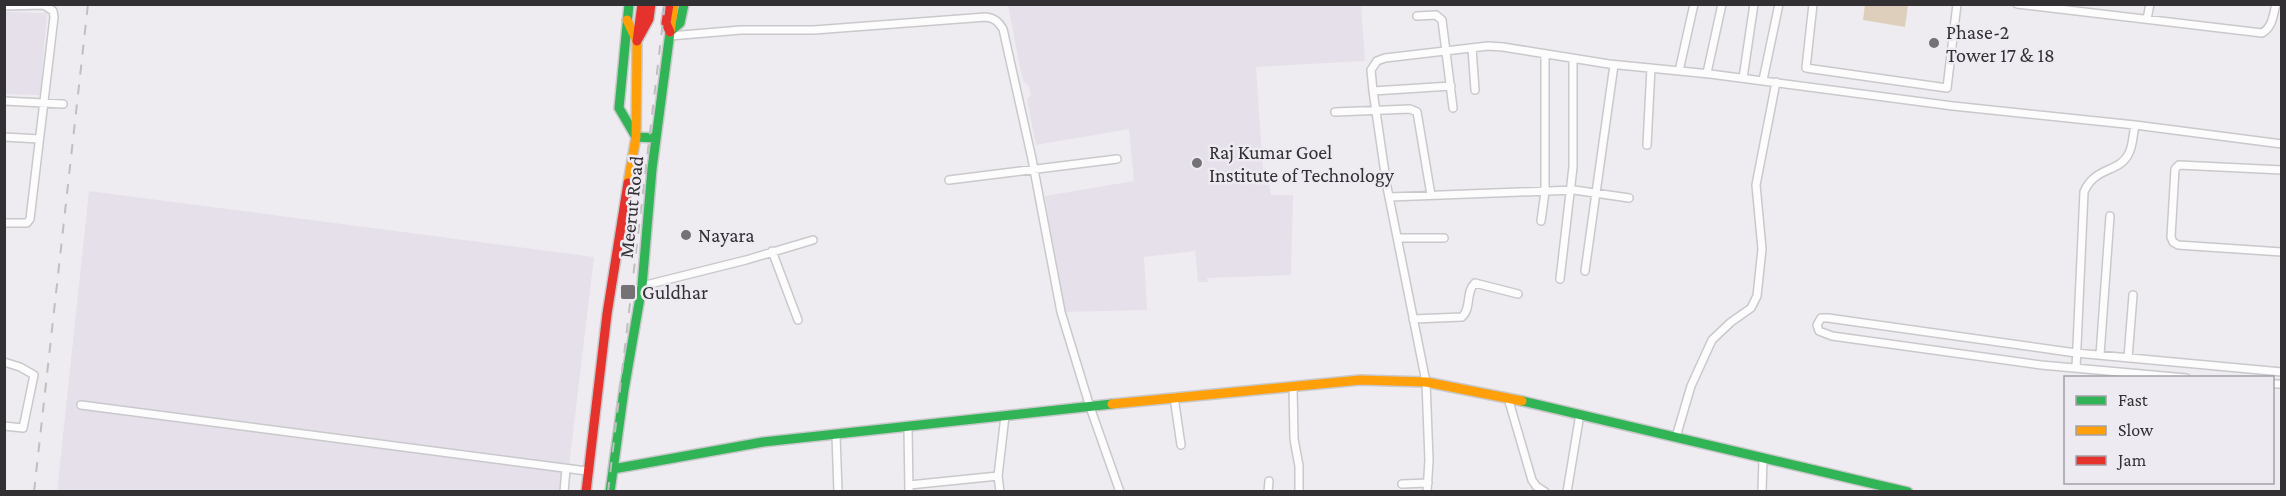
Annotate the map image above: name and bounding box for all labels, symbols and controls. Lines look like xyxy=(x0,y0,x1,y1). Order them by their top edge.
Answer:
place label: Phase-2 Tower 17 & 18 xyxy=(1946,21,2055,66)
marker: Phase-2 Tower 17 & 18 xyxy=(1927,36,1941,50)
place label: Raj Kumar Goel Institute of Technology xyxy=(1209,141,1395,187)
street label: Meerut Road xyxy=(615,154,647,259)
marker: Raj Kumar Goel Institute of Technology xyxy=(1190,156,1204,170)
place label: Nayara xyxy=(698,224,755,247)
marker: Nayara xyxy=(679,228,693,242)
place label: Guldhar xyxy=(642,281,708,303)
marker: Guldhar xyxy=(619,283,637,301)
legend xyxy=(2064,376,2274,484)
text: Fast xyxy=(2118,390,2149,410)
text: Slow xyxy=(2118,420,2154,440)
text: Jam xyxy=(2116,450,2147,470)

